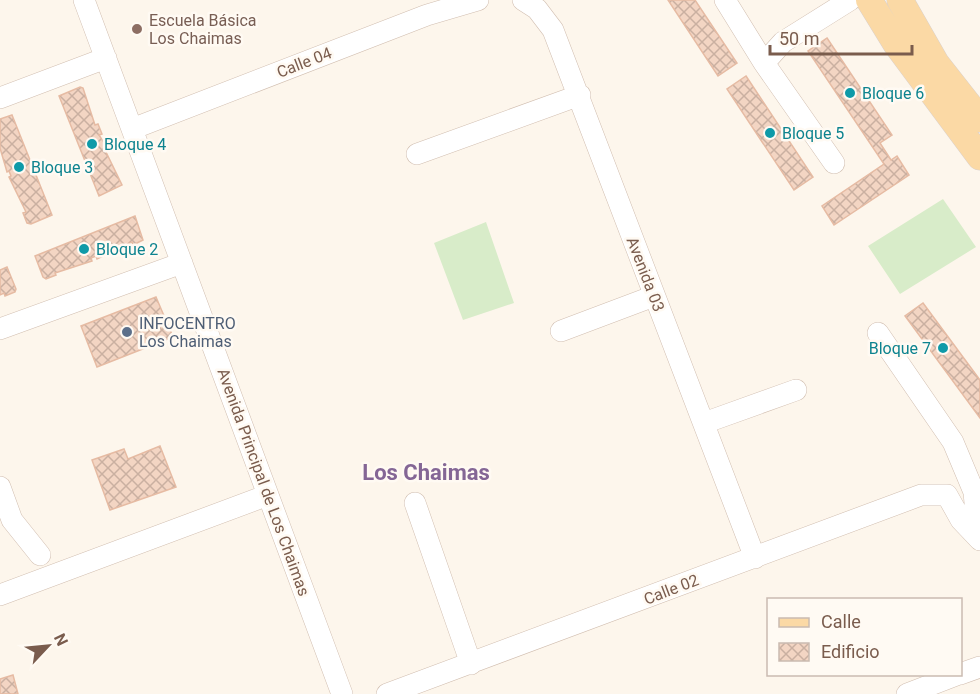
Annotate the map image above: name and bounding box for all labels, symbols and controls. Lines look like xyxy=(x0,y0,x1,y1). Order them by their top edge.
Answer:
place label: Escuela Básica Los Chaimas xyxy=(149,11,257,48)
scale bar xyxy=(770,18,912,56)
marker: Escuela Básica Los Chaimas xyxy=(130,22,144,36)
text: 50 m xyxy=(779,28,819,49)
street label: Calle 04 xyxy=(274,43,334,82)
place label: Bloque 6 xyxy=(862,84,924,103)
marker: Bloque 6 xyxy=(843,86,857,100)
place label: Bloque 5 xyxy=(782,124,844,143)
marker: Bloque 5 xyxy=(763,126,777,140)
place label: Bloque 4 xyxy=(104,135,166,154)
marker: Bloque 4 xyxy=(85,137,99,151)
place label: Bloque 3 xyxy=(31,158,93,177)
marker: Bloque 3 xyxy=(12,160,26,174)
street label: Avenida 03 xyxy=(623,234,668,314)
place label: Bloque 2 xyxy=(96,240,158,259)
marker: Bloque 2 xyxy=(77,242,91,256)
place label: INFOCENTRO Los Chaimas xyxy=(139,314,236,351)
marker: INFOCENTRO Los Chaimas xyxy=(120,325,134,339)
place label: Bloque 7 xyxy=(869,339,931,358)
marker: Bloque 7 xyxy=(936,341,950,355)
street label: Avenida Principal de Los Chaimas xyxy=(213,366,314,599)
district label: Los Chaimas xyxy=(362,460,490,485)
street label: Calle 02 xyxy=(641,570,701,609)
legend xyxy=(767,598,962,676)
text: Calle xyxy=(821,611,861,632)
north arrow xyxy=(18,616,78,676)
text: N xyxy=(50,630,72,649)
text: Edificio xyxy=(821,641,880,662)

